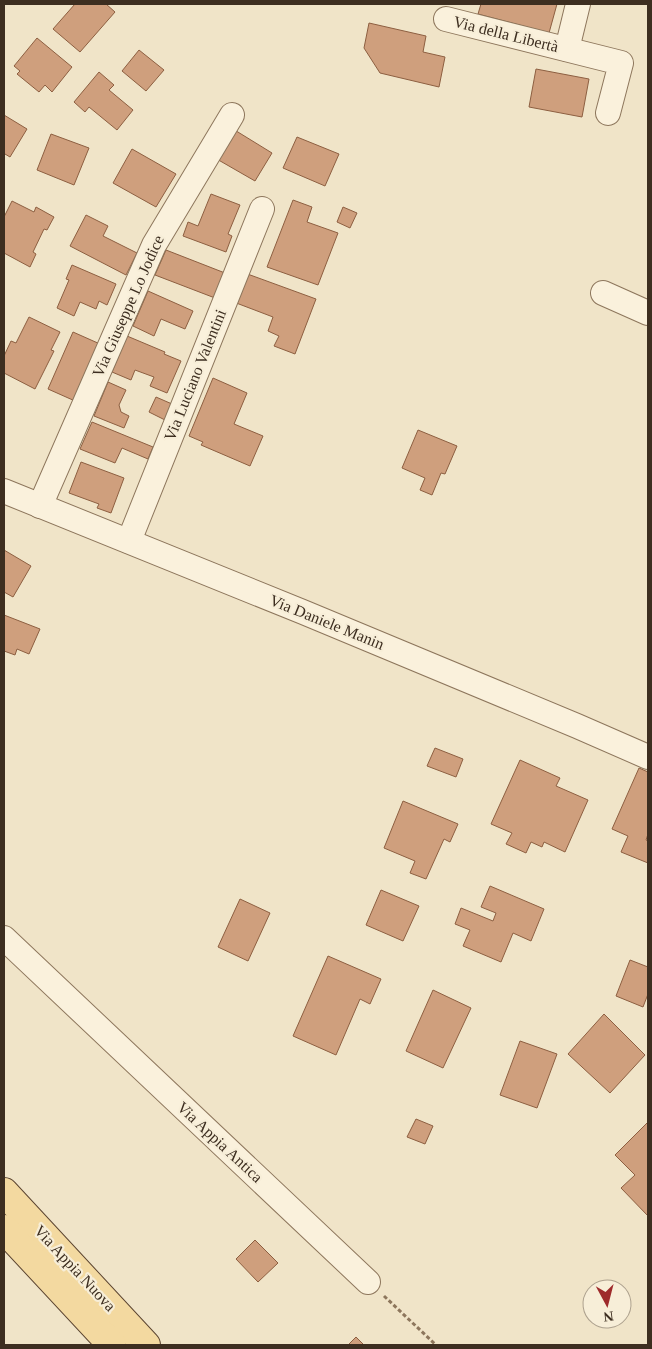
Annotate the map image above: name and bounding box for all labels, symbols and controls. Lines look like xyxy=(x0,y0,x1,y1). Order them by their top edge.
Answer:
street label: Via della Libertà xyxy=(452,13,560,55)
street label: Via Giuseppe Lo Jodice xyxy=(89,233,168,380)
street label: Via Luciano Valentini xyxy=(161,306,229,443)
street label: Via Daniele Manin xyxy=(267,591,387,653)
street label: Via Appia Antica xyxy=(173,1098,266,1187)
street label: Via Appia Nuova xyxy=(30,1222,119,1315)
north arrow xyxy=(582,1279,632,1329)
text: N xyxy=(603,1308,614,1324)

